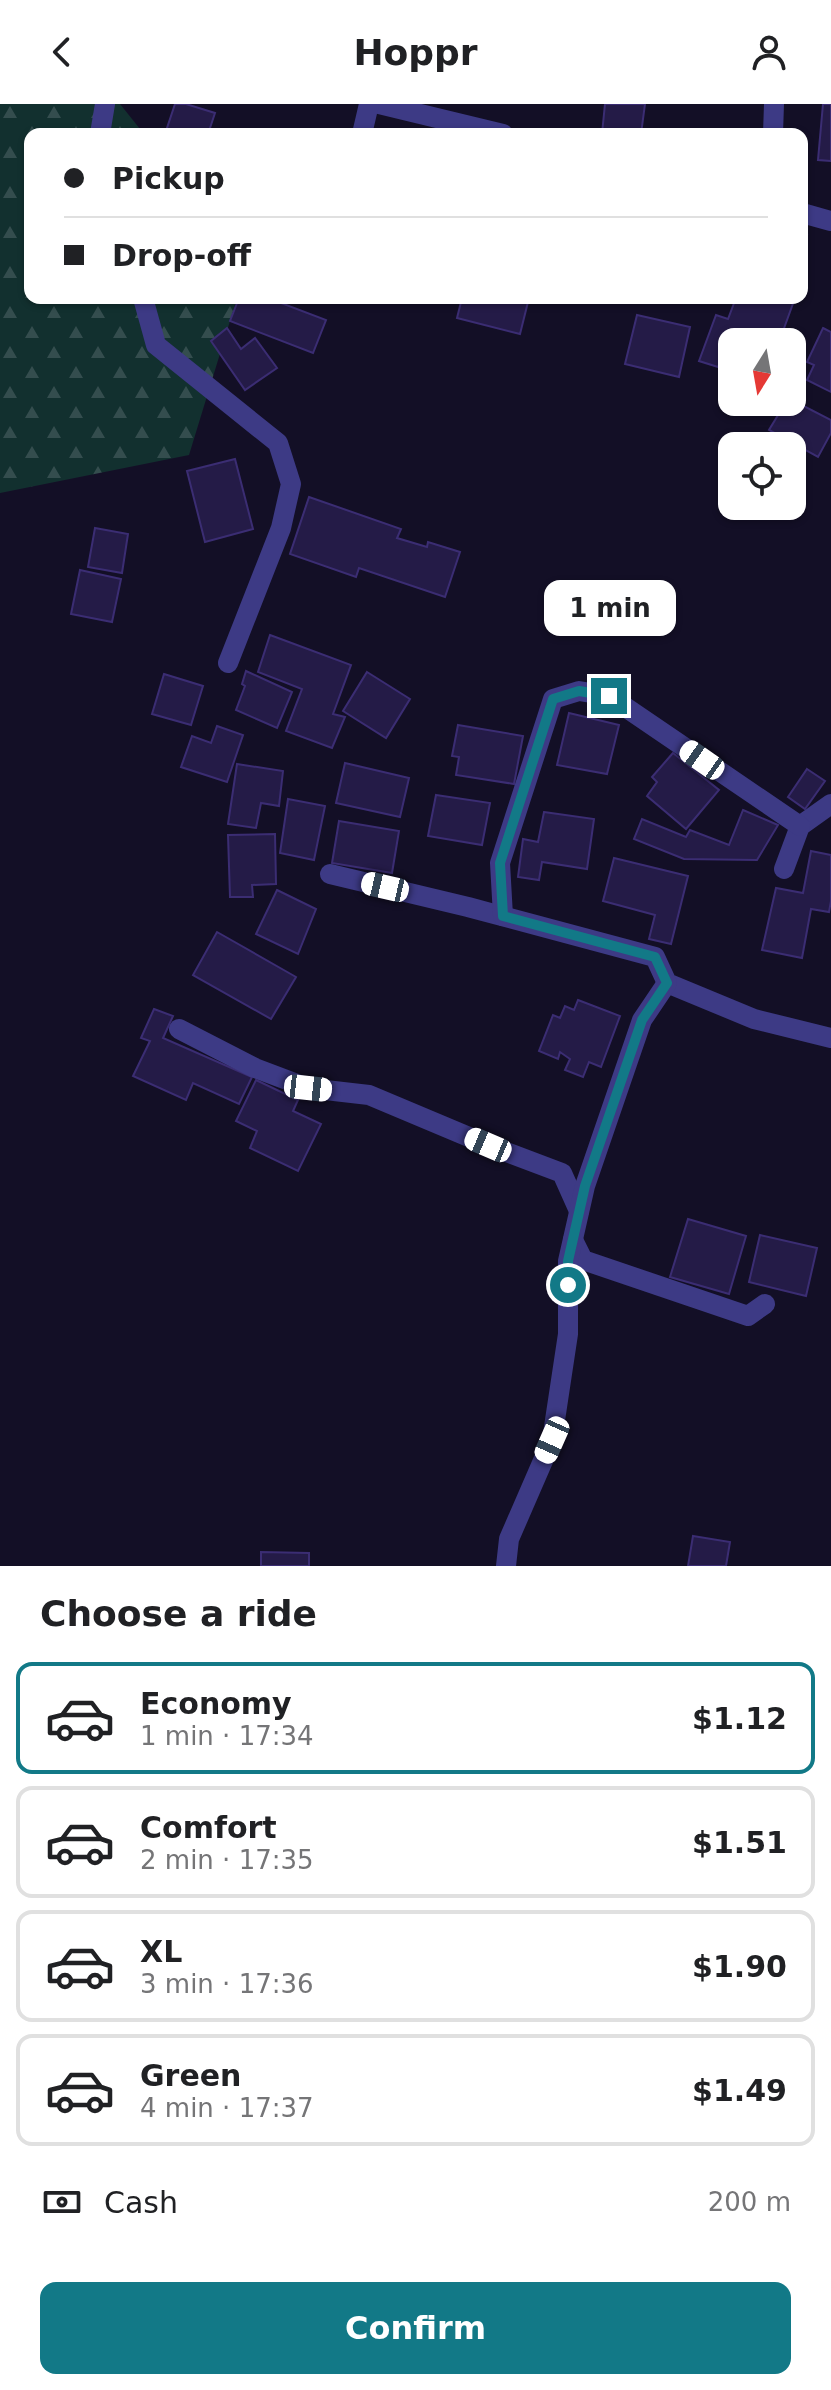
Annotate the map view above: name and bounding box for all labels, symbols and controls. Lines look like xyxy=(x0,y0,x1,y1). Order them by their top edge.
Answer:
icon: back xyxy=(40,30,84,74)
icon: person xyxy=(747,30,791,74)
text: Hoppr xyxy=(353,32,478,73)
text: Pickup xyxy=(112,161,225,196)
text: Drop-off xyxy=(112,238,251,273)
north arrow xyxy=(718,328,806,416)
map controls xyxy=(718,328,806,520)
button: locate xyxy=(718,432,806,520)
callout: 1 min xyxy=(543,580,675,636)
text: 1 min xyxy=(569,593,651,623)
route end xyxy=(591,678,627,714)
car xyxy=(675,736,729,784)
car xyxy=(359,870,411,904)
car xyxy=(283,1074,333,1102)
car xyxy=(461,1125,515,1165)
route start xyxy=(550,1267,586,1303)
car xyxy=(531,1413,573,1467)
text: Choose a ride xyxy=(40,1593,317,1634)
icon: car xyxy=(44,1682,116,1754)
text: Economy xyxy=(140,1686,292,1721)
text: $1.12 xyxy=(692,1701,787,1736)
text: 1 min · 17:34 xyxy=(140,1721,314,1751)
icon: car xyxy=(44,1806,116,1878)
text: Comfort xyxy=(140,1810,277,1845)
text: $1.51 xyxy=(692,1825,787,1860)
text: 2 min · 17:35 xyxy=(140,1845,314,1875)
icon: car xyxy=(44,1930,116,2002)
text: XL xyxy=(140,1934,182,1969)
text: $1.90 xyxy=(692,1949,787,1984)
text: 3 min · 17:36 xyxy=(140,1969,314,1999)
icon: car xyxy=(44,2054,116,2126)
text: Green xyxy=(140,2058,241,2093)
text: $1.49 xyxy=(692,2073,787,2108)
text: 4 min · 17:37 xyxy=(140,2093,314,2123)
icon: cash xyxy=(40,2180,84,2224)
text: Cash xyxy=(104,2185,178,2220)
text: 200 m xyxy=(708,2187,791,2217)
button: Confirm xyxy=(40,2282,791,2374)

